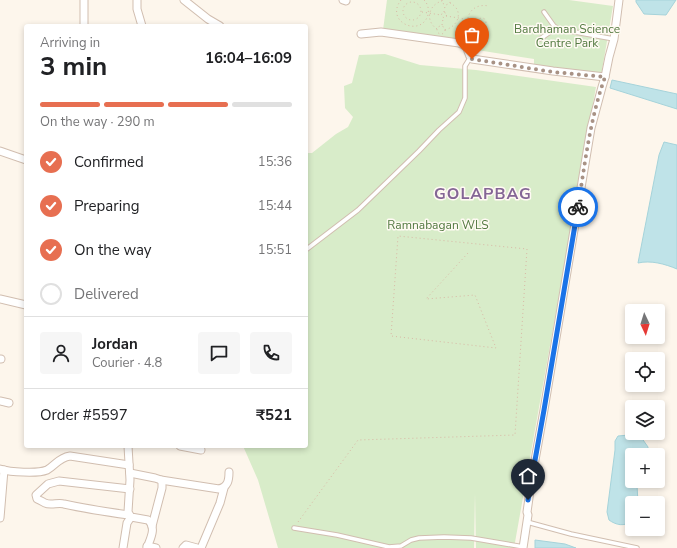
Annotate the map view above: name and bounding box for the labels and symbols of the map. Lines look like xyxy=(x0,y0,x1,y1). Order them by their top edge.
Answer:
pin xyxy=(455,18,489,59)
park label: Bardhaman Science Centre Park xyxy=(514,21,620,51)
district label: GOLAPBAG xyxy=(434,183,532,205)
courier xyxy=(558,187,598,227)
park label: Ramnabagan WLS xyxy=(387,217,489,233)
north arrow xyxy=(625,304,665,344)
pin xyxy=(511,459,545,500)

